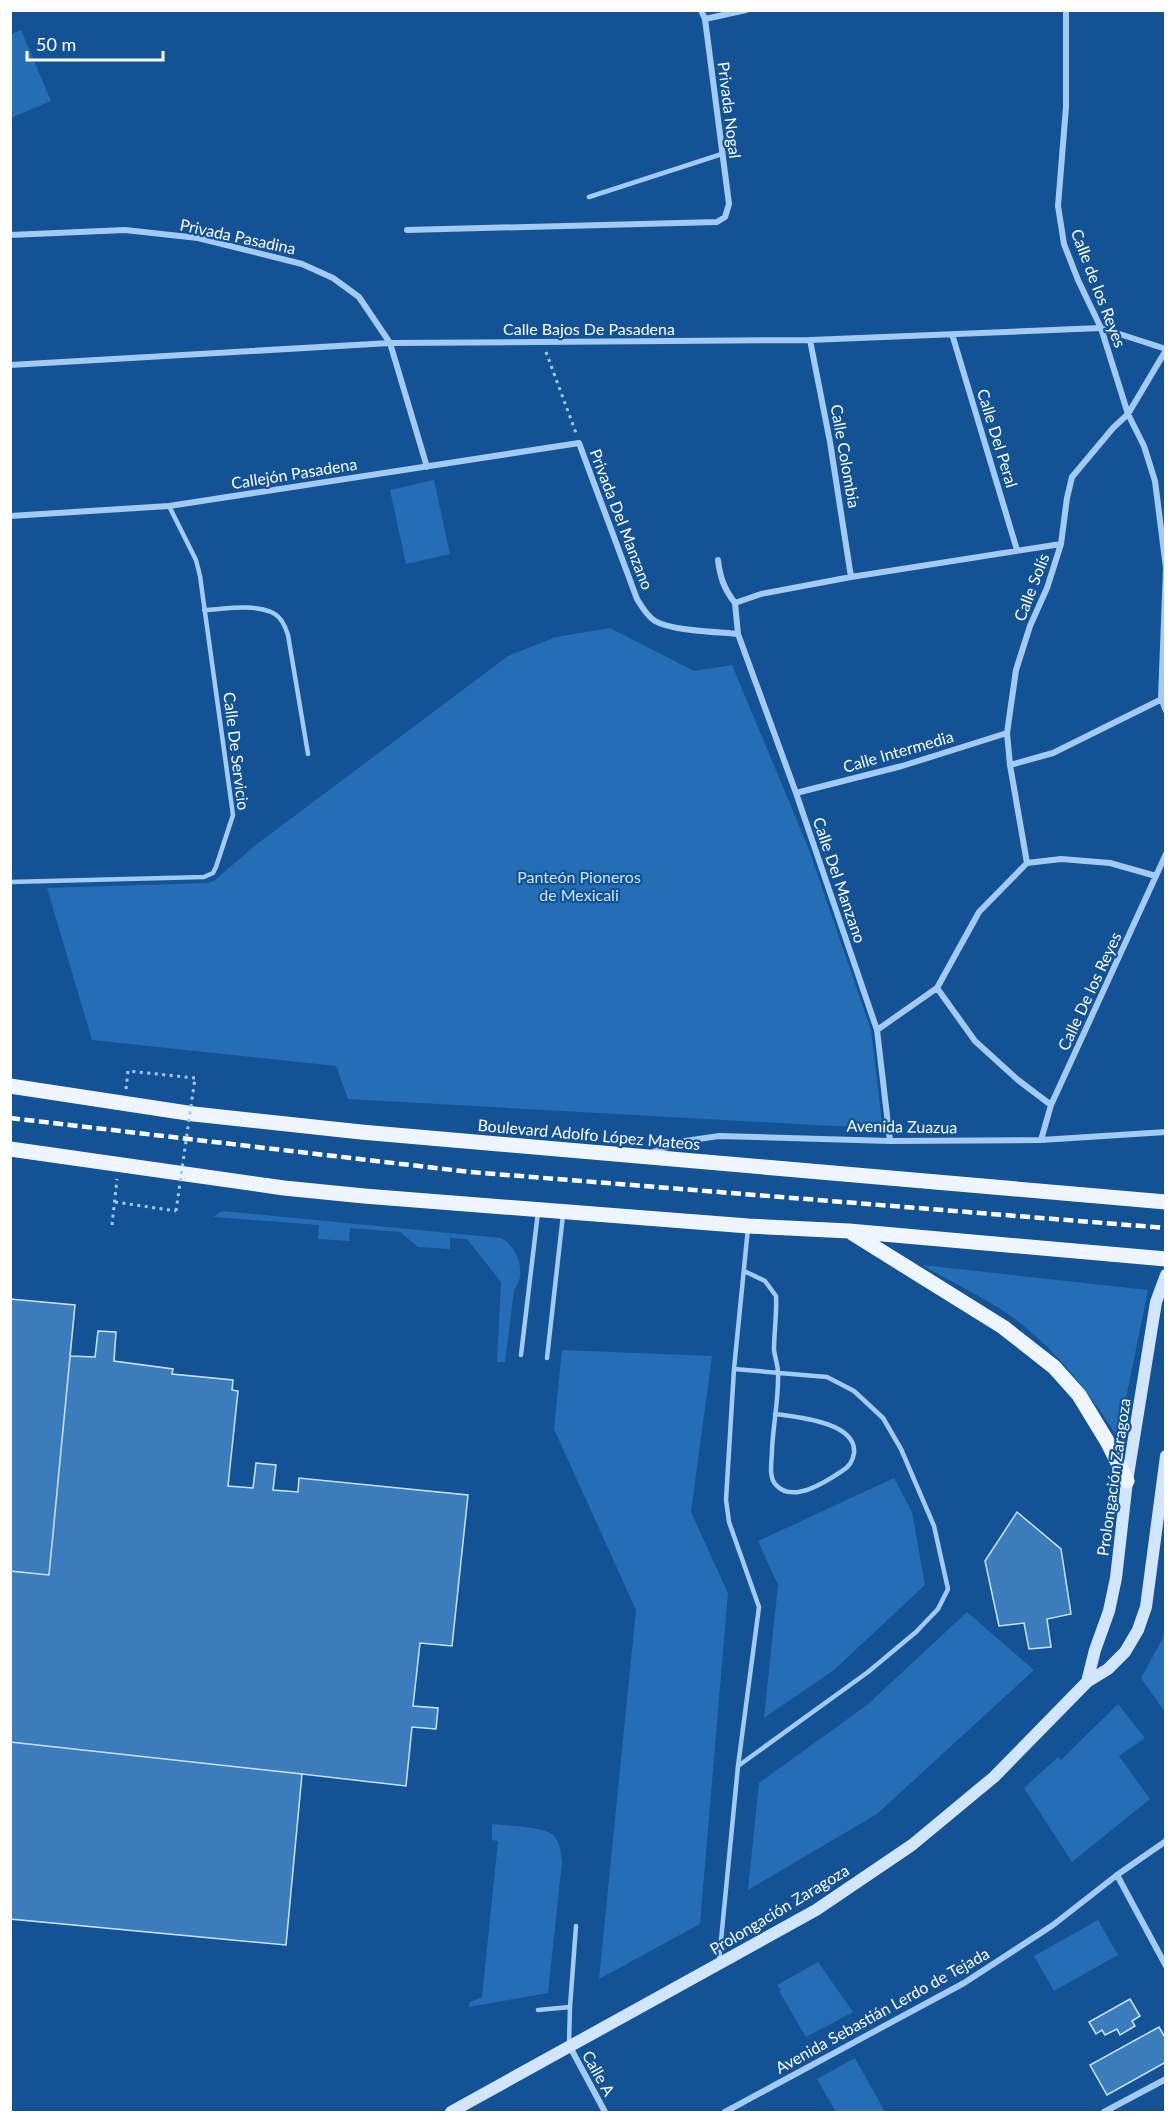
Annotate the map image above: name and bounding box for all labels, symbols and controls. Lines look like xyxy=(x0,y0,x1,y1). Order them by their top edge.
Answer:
scale bar xyxy=(27,24,164,62)
text: 50 m xyxy=(36,33,76,55)
street label: Privada Nogal xyxy=(715,61,745,159)
street label: Privada Pasadina xyxy=(178,214,298,258)
street label: Calle de los Reyes xyxy=(1068,226,1130,350)
street label: Calle Bajos De Pasadena xyxy=(503,319,675,338)
street label: Calle Del Peral xyxy=(974,386,1022,490)
street label: Calle Colombia xyxy=(828,403,864,509)
street label: Privada Del Manzano xyxy=(586,446,658,592)
street label: Callejón Pasadena xyxy=(230,454,358,492)
street label: Calle Solís xyxy=(1009,550,1053,624)
street label: Calle De Servicio xyxy=(220,691,254,811)
street label: Calle Intermedia xyxy=(840,726,956,776)
street label: Calle Del Manzano xyxy=(810,815,870,945)
park label: Panteón Pioneros de Mexicali xyxy=(517,867,641,904)
street label: Calle De los Reyes xyxy=(1053,929,1125,1053)
street label: Boulevard Adolfo López Mateos xyxy=(477,1115,701,1153)
street label: Avenida Zuazua xyxy=(846,1116,958,1136)
street label: Prolongación Zaragoza xyxy=(1093,1397,1133,1557)
street label: Prolongación Zaragoza xyxy=(706,1860,852,1958)
street label: Avenida Sebastián Lerdo de Tejada xyxy=(772,1943,992,2077)
street label: Calle A xyxy=(579,2047,619,2099)

